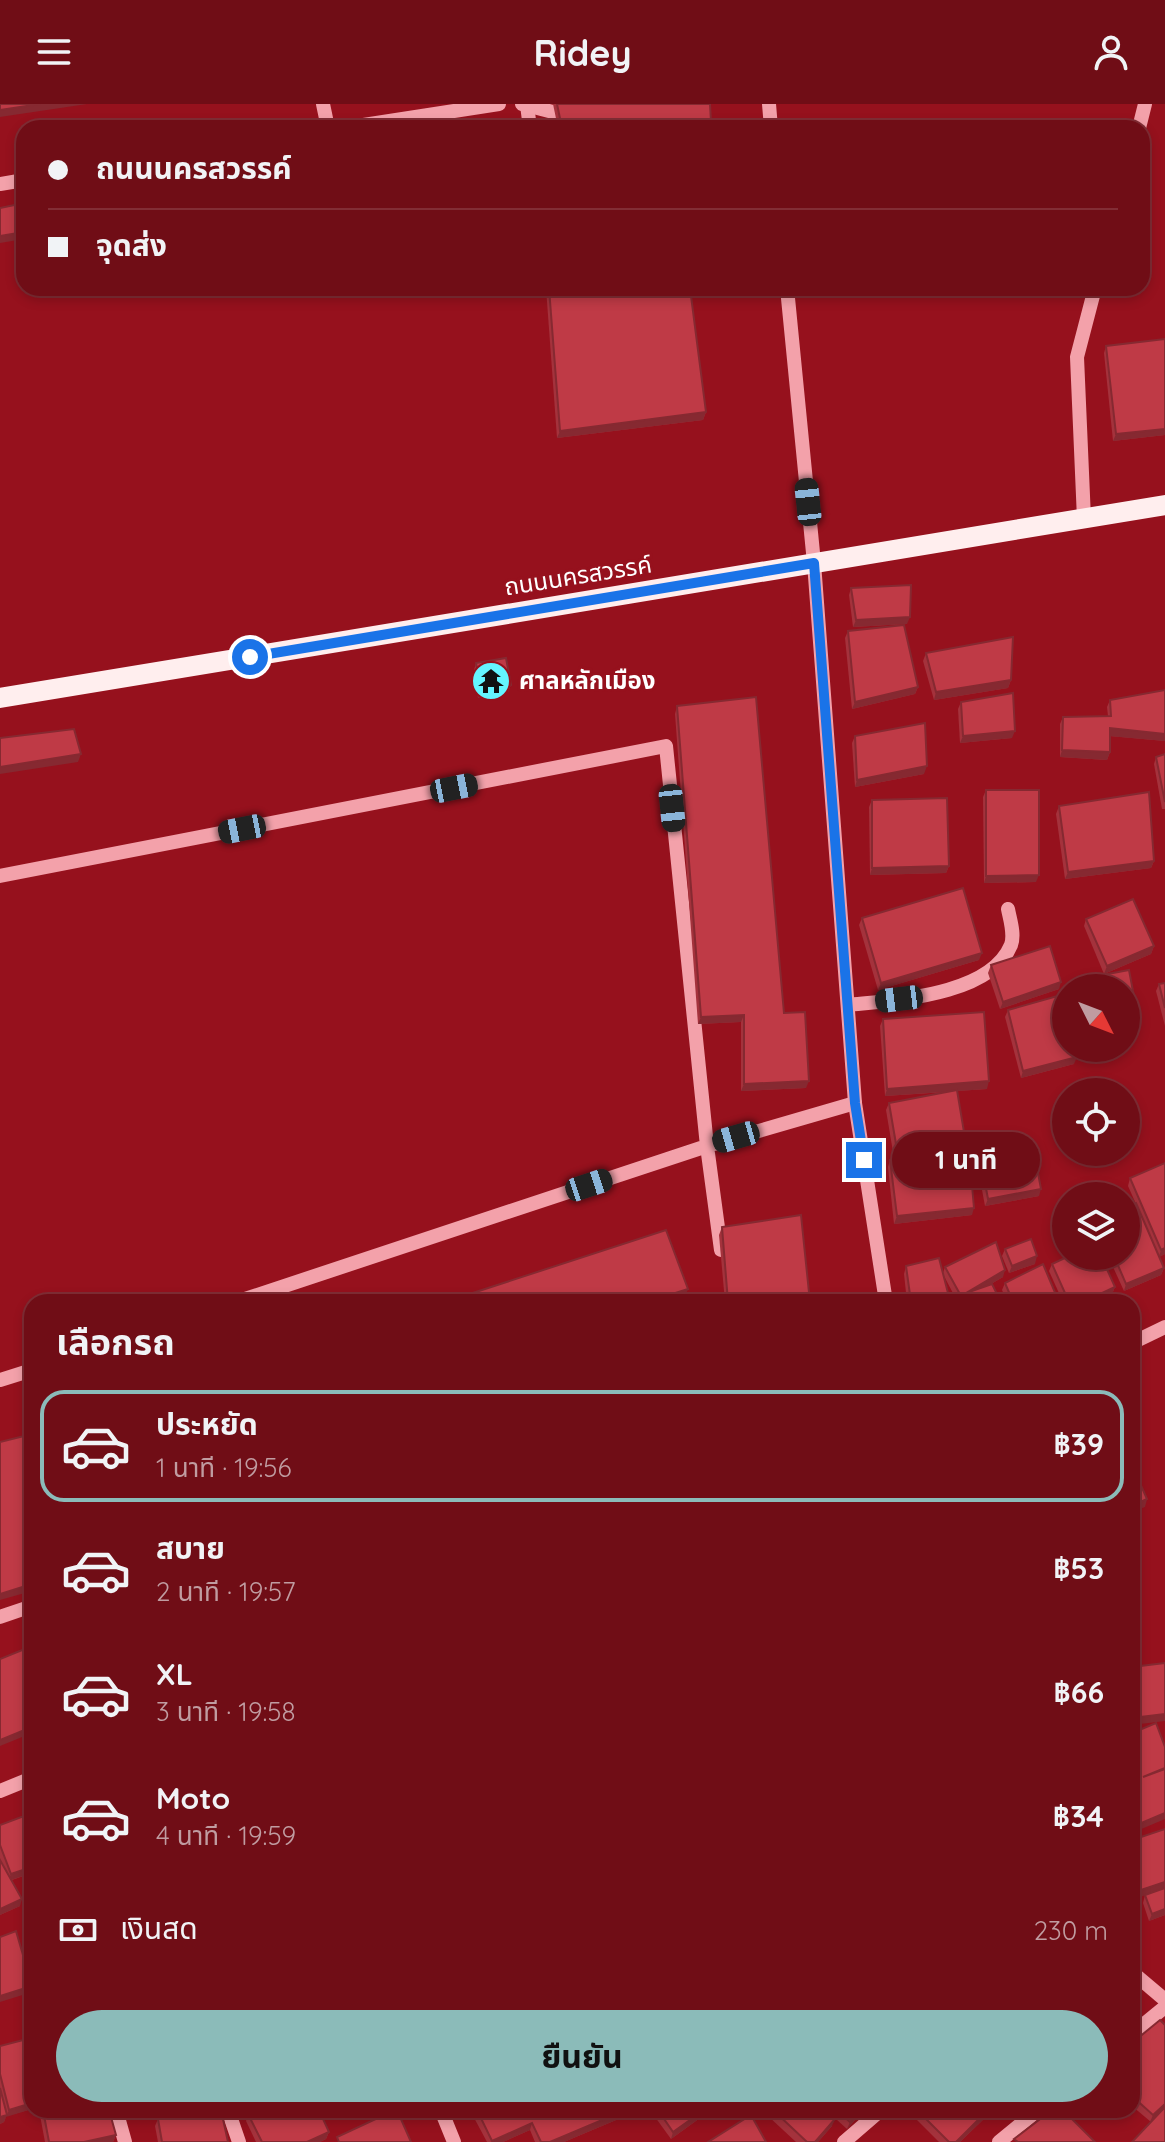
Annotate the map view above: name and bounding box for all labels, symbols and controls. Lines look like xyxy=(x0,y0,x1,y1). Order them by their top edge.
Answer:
icon: menu xyxy=(32,30,76,74)
text: Ridey xyxy=(533,30,632,75)
icon: person xyxy=(1089,30,1133,74)
text: ถนนนครสวรรค์ xyxy=(96,149,292,187)
text: จุดส่ง xyxy=(96,226,167,264)
car xyxy=(794,477,822,527)
street label: ถนนนครสวรรค์ xyxy=(502,549,654,601)
route start xyxy=(232,639,268,675)
temple icon: ศาลหลักเมือง xyxy=(470,660,512,702)
place label: ศาลหลักเมือง xyxy=(519,665,656,695)
car xyxy=(428,772,480,804)
car xyxy=(658,783,686,833)
car xyxy=(216,813,268,845)
north arrow xyxy=(1052,974,1140,1062)
map controls xyxy=(1052,974,1140,1270)
car xyxy=(874,984,924,1014)
button: locate xyxy=(1052,1078,1140,1166)
car xyxy=(710,1119,762,1155)
callout: 1 นาที xyxy=(892,1132,1040,1188)
route end xyxy=(846,1142,882,1178)
text: 1 นาที xyxy=(935,1143,997,1176)
car xyxy=(562,1166,616,1204)
button: layers xyxy=(1052,1182,1140,1270)
text: เลือกรถ xyxy=(56,1319,175,1364)
text: ประหยัด xyxy=(156,1405,258,1443)
icon: car xyxy=(60,1410,132,1482)
text: ฿39 xyxy=(1053,1425,1104,1463)
text: 1 นาที · 19:56 xyxy=(156,1451,291,1484)
text: สบาย xyxy=(156,1529,225,1567)
icon: car xyxy=(60,1534,132,1606)
text: ฿53 xyxy=(1053,1549,1104,1587)
text: 2 นาที · 19:57 xyxy=(156,1575,296,1608)
text: XL xyxy=(156,1655,193,1693)
icon: car xyxy=(60,1658,132,1730)
text: ฿66 xyxy=(1053,1673,1104,1711)
text: 3 นาที · 19:58 xyxy=(156,1695,296,1728)
text: Moto xyxy=(156,1779,230,1817)
icon: car xyxy=(60,1782,132,1854)
text: ฿34 xyxy=(1053,1797,1104,1835)
text: 4 นาที · 19:59 xyxy=(156,1819,296,1852)
icon: cash xyxy=(56,1908,100,1952)
text: เงินสด xyxy=(120,1909,198,1947)
text: 230 m xyxy=(1034,1914,1108,1947)
button: ยืนยัน xyxy=(56,2010,1108,2102)

